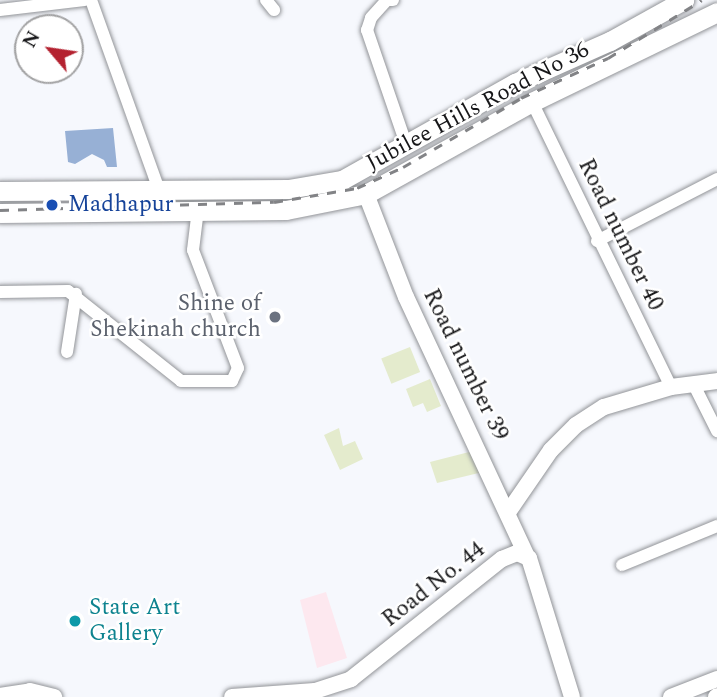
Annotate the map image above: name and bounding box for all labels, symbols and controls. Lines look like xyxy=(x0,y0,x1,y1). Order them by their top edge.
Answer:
north arrow xyxy=(14,14,84,84)
text: N xyxy=(15,26,48,53)
street label: Jubilee Hills Road No 36 xyxy=(362,36,594,178)
street label: Road number 40 xyxy=(571,155,669,315)
place label: Madhapur xyxy=(68,191,174,219)
marker: Madhapur xyxy=(42,195,62,215)
street label: Road number 39 xyxy=(416,285,514,445)
place label: Shine of Shekinah church xyxy=(90,290,261,344)
marker: Shine of Shekinah church xyxy=(267,309,283,325)
street label: Road No. 44 xyxy=(377,536,491,634)
place label: State Art Gallery xyxy=(89,594,180,648)
marker: State Art Gallery xyxy=(67,613,83,629)

